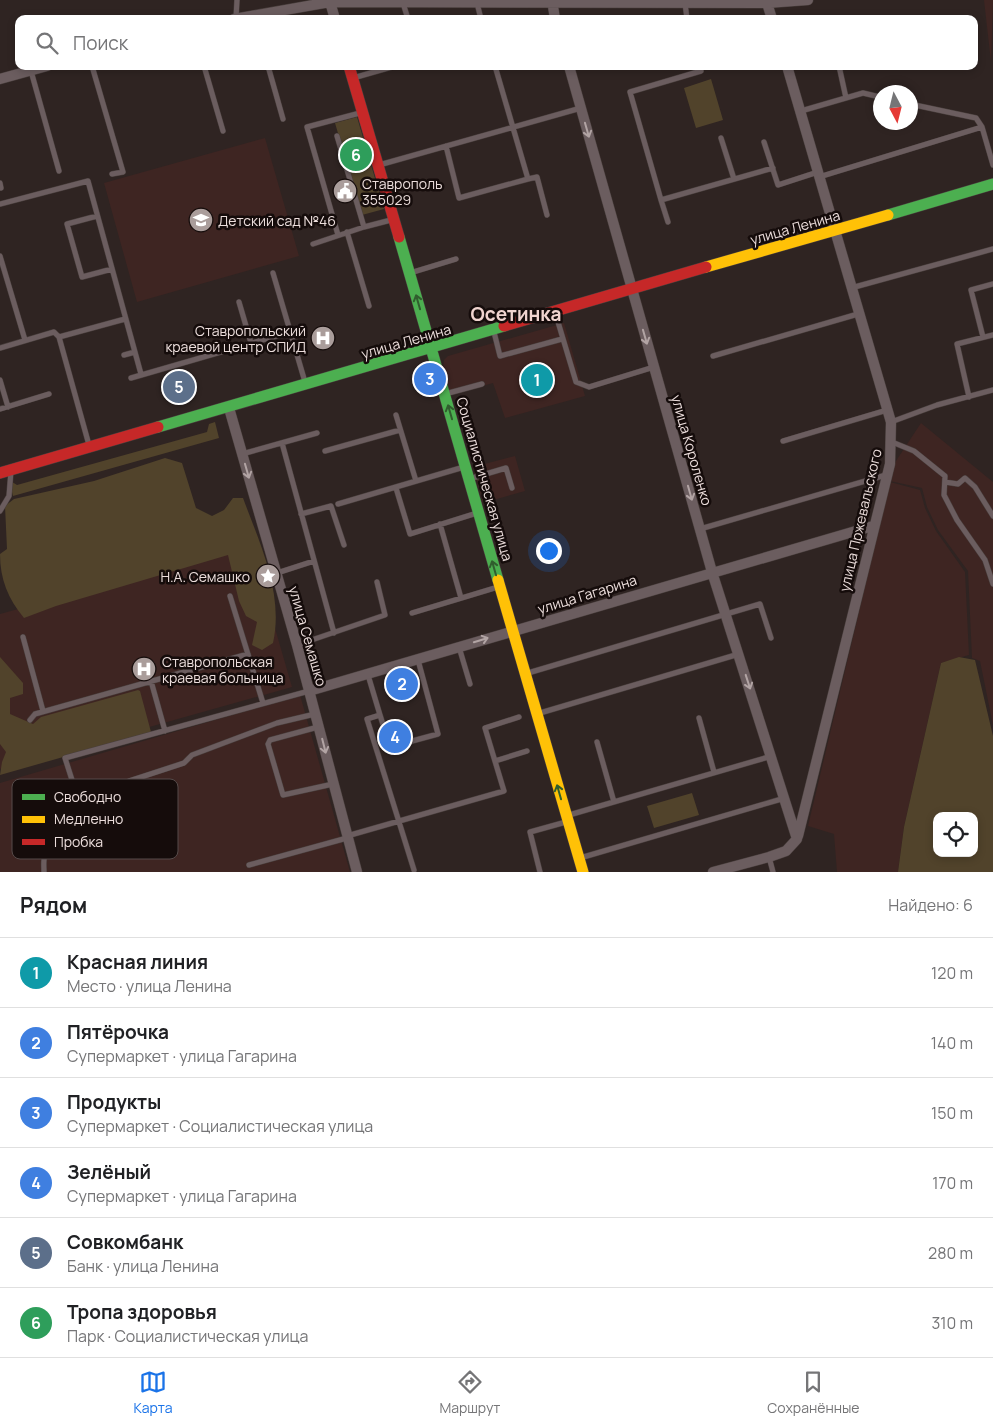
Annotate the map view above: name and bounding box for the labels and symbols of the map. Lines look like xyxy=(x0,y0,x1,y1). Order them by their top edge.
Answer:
north arrow xyxy=(873,85,918,130)
one-way arrow xyxy=(582,122,592,138)
pin: 6 xyxy=(340,136,372,174)
place label: Ставрополь 355029 xyxy=(362,174,442,209)
public building icon: Ставрополь 355029 xyxy=(332,178,358,204)
street label: улица Ленина xyxy=(748,205,842,249)
school or university icon: Детский сад №46 xyxy=(188,207,214,233)
place label: Детский сад №46 xyxy=(218,211,336,230)
one-way arrow xyxy=(413,295,423,311)
district label: Осетинка xyxy=(471,301,561,327)
street label: улица Ленина xyxy=(359,319,453,363)
place label: Ставропольский краевой центр СПИД xyxy=(165,321,306,356)
hospital icon: Ставропольский краевой центр СПИД xyxy=(310,325,336,351)
one-way arrow xyxy=(640,328,650,344)
pin: 3 xyxy=(414,360,446,398)
pin: 1 xyxy=(521,361,553,399)
pin: 5 xyxy=(163,368,195,406)
street label: улица Короленко xyxy=(667,392,717,508)
street label: Социалистическая улица xyxy=(452,395,518,563)
one-way arrow xyxy=(444,405,454,421)
street label: улица Пржевальского xyxy=(834,447,886,593)
one-way arrow xyxy=(243,463,253,479)
one-way arrow xyxy=(685,484,695,500)
your location xyxy=(536,538,562,564)
one-way arrow xyxy=(489,561,499,577)
place icon: Н.А. Семашко xyxy=(255,563,281,589)
place label: Н.А. Семашко xyxy=(160,567,250,586)
street label: улица Гагарина xyxy=(535,570,639,618)
street label: улица Семашко xyxy=(285,584,331,688)
one-way arrow xyxy=(473,635,489,645)
place label: Ставропольская краевая больница xyxy=(162,652,283,687)
hospital icon: Ставропольская краевая больница xyxy=(131,656,157,682)
pin: 2 xyxy=(386,665,418,703)
one-way arrow xyxy=(744,673,753,689)
pin: 4 xyxy=(379,718,411,756)
one-way arrow xyxy=(319,737,329,753)
legend xyxy=(12,779,178,859)
one-way arrow xyxy=(554,784,564,800)
text: Свободно xyxy=(54,787,121,806)
text: Медленно xyxy=(54,809,123,828)
text: Пробка xyxy=(54,832,103,851)

